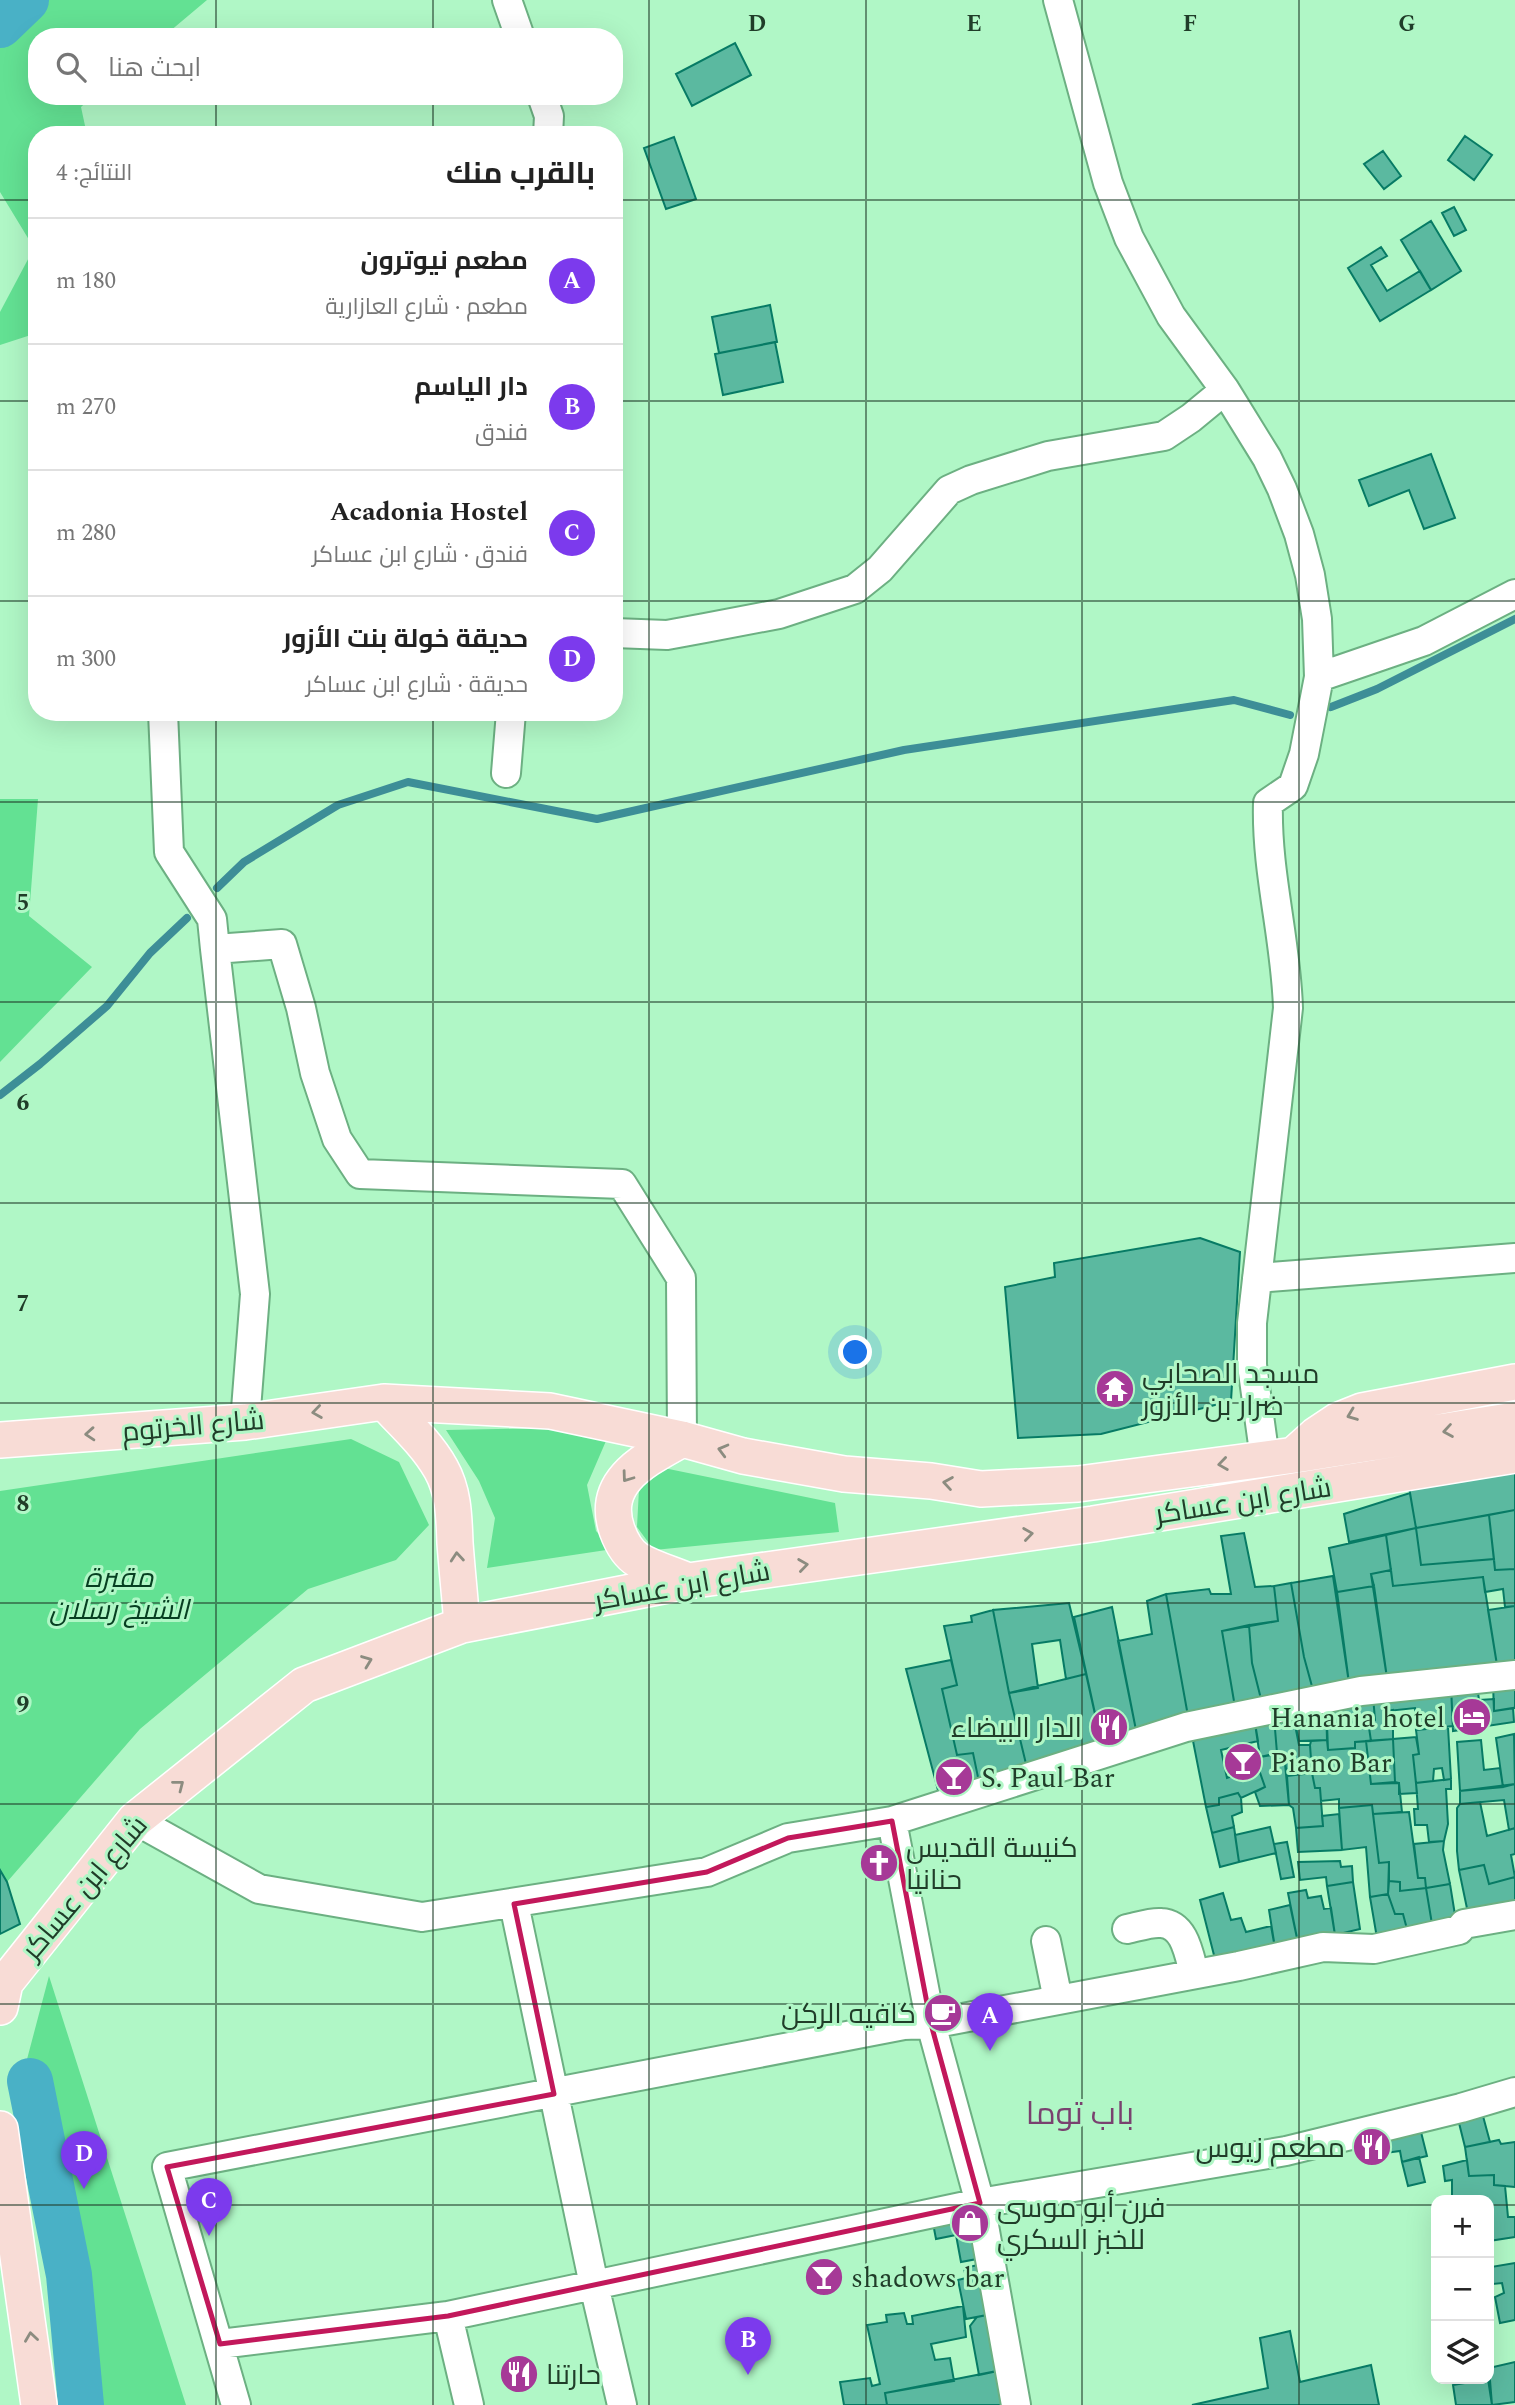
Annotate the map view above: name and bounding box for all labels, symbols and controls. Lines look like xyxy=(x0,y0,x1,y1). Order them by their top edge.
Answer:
text: D xyxy=(748,7,766,42)
text: E xyxy=(966,7,982,42)
text: F xyxy=(1183,7,1197,42)
text: G xyxy=(1398,7,1416,42)
search box xyxy=(28,28,623,105)
icon: search xyxy=(52,48,90,86)
text: ابحث هنا xyxy=(108,48,201,88)
text: بالقرب منك xyxy=(446,151,595,197)
text: النتائج: 4 xyxy=(56,156,132,191)
text: مطعم نيوترون xyxy=(361,241,528,281)
text: 180 m xyxy=(56,264,116,299)
text: A xyxy=(563,264,581,299)
text: مطعم · شارع العازارية xyxy=(325,290,528,325)
text: دار الياسم xyxy=(414,367,528,407)
text: 270 m xyxy=(56,390,116,425)
text: B xyxy=(564,390,580,425)
text: فندق xyxy=(475,416,528,451)
text: Acadonia Hostel xyxy=(330,492,528,532)
text: 280 m xyxy=(56,516,116,551)
text: C xyxy=(564,516,580,551)
text: فندق · شارع ابن عساكر xyxy=(312,538,528,573)
text: حديقة خولة بنت الأزور xyxy=(283,619,528,659)
text: 300 m xyxy=(56,642,116,677)
text: D xyxy=(563,642,581,677)
text: حديقة · شارع ابن عساكر xyxy=(306,668,528,703)
text: 5 xyxy=(17,886,29,921)
text: 6 xyxy=(17,1086,30,1121)
text: 7 xyxy=(17,1287,29,1322)
your location xyxy=(838,1335,872,1369)
place label: مسجد الصحابي ضرار بن الأزور xyxy=(1140,1353,1319,1428)
temple icon: مسجد الصحابي ضرار بن الأزور xyxy=(1094,1368,1136,1410)
street label: شارع الخرتوم xyxy=(120,1399,266,1454)
one-way arrow xyxy=(311,1404,323,1419)
one-way arrow xyxy=(1347,1407,1359,1421)
one-way arrow xyxy=(1442,1423,1453,1438)
one-way arrow xyxy=(85,1426,96,1441)
one-way arrow xyxy=(718,1444,730,1458)
one-way arrow xyxy=(1217,1457,1228,1472)
street label: شارع ابن عساكر xyxy=(1150,1466,1334,1537)
one-way arrow xyxy=(622,1470,635,1482)
one-way arrow xyxy=(942,1476,954,1491)
text: 8 xyxy=(17,1487,29,1522)
one-way arrow xyxy=(1022,1526,1034,1541)
street label: شارع ابن عساكر xyxy=(589,1550,773,1623)
one-way arrow xyxy=(449,1551,464,1563)
park label: مقبرة الشيخ رسلان xyxy=(49,1557,191,1632)
one-way arrow xyxy=(797,1558,809,1573)
one-way arrow xyxy=(360,1656,372,1670)
text: 9 xyxy=(17,1688,30,1723)
hotel icon: Hanania hotel xyxy=(1451,1696,1493,1738)
place label: Hanania hotel xyxy=(1270,1697,1445,1740)
restaurant icon: الدار البيضاء xyxy=(1088,1706,1130,1748)
place label: الدار البيضاء xyxy=(951,1707,1082,1750)
bar icon: Piano Bar xyxy=(1222,1741,1264,1783)
place label: Piano Bar xyxy=(1270,1742,1392,1785)
bar icon: S. Paul Bar xyxy=(933,1756,975,1798)
place label: S. Paul Bar xyxy=(981,1757,1115,1800)
one-way arrow xyxy=(171,1780,183,1793)
street label: شارع ابن عساكر xyxy=(10,1806,159,1971)
place label: كنيسة القديس حنانيا xyxy=(906,1827,1078,1902)
church icon: كنيسة القديس حنانيا xyxy=(858,1842,900,1884)
cafe icon: كافيه الركن xyxy=(922,1992,964,2034)
place label: كافيه الركن xyxy=(781,1993,916,2036)
pin: A xyxy=(967,1993,1013,2051)
district label: باب توما xyxy=(1026,2090,1134,2139)
restaurant icon: مطعم زيوس xyxy=(1351,2126,1393,2168)
place label: مطعم زيوس xyxy=(1196,2127,1345,2170)
pin: D xyxy=(61,2131,107,2189)
pin: C xyxy=(186,2178,232,2236)
place label: فرن أبو موسى للخبز السكري xyxy=(997,2187,1166,2262)
map controls xyxy=(1431,2195,1494,2384)
button: + xyxy=(1431,2195,1494,2258)
shop icon: فرن أبو موسى للخبز السكري xyxy=(949,2202,991,2244)
bar icon: shadows bar xyxy=(803,2256,845,2298)
place label: shadows bar xyxy=(851,2257,1005,2300)
button: − xyxy=(1431,2258,1494,2321)
pin: B xyxy=(725,2317,771,2375)
button: layers xyxy=(1431,2321,1494,2384)
one-way arrow xyxy=(24,2331,39,2343)
restaurant icon: حارتنا xyxy=(498,2353,540,2395)
place label: حارتنا xyxy=(546,2354,601,2397)

